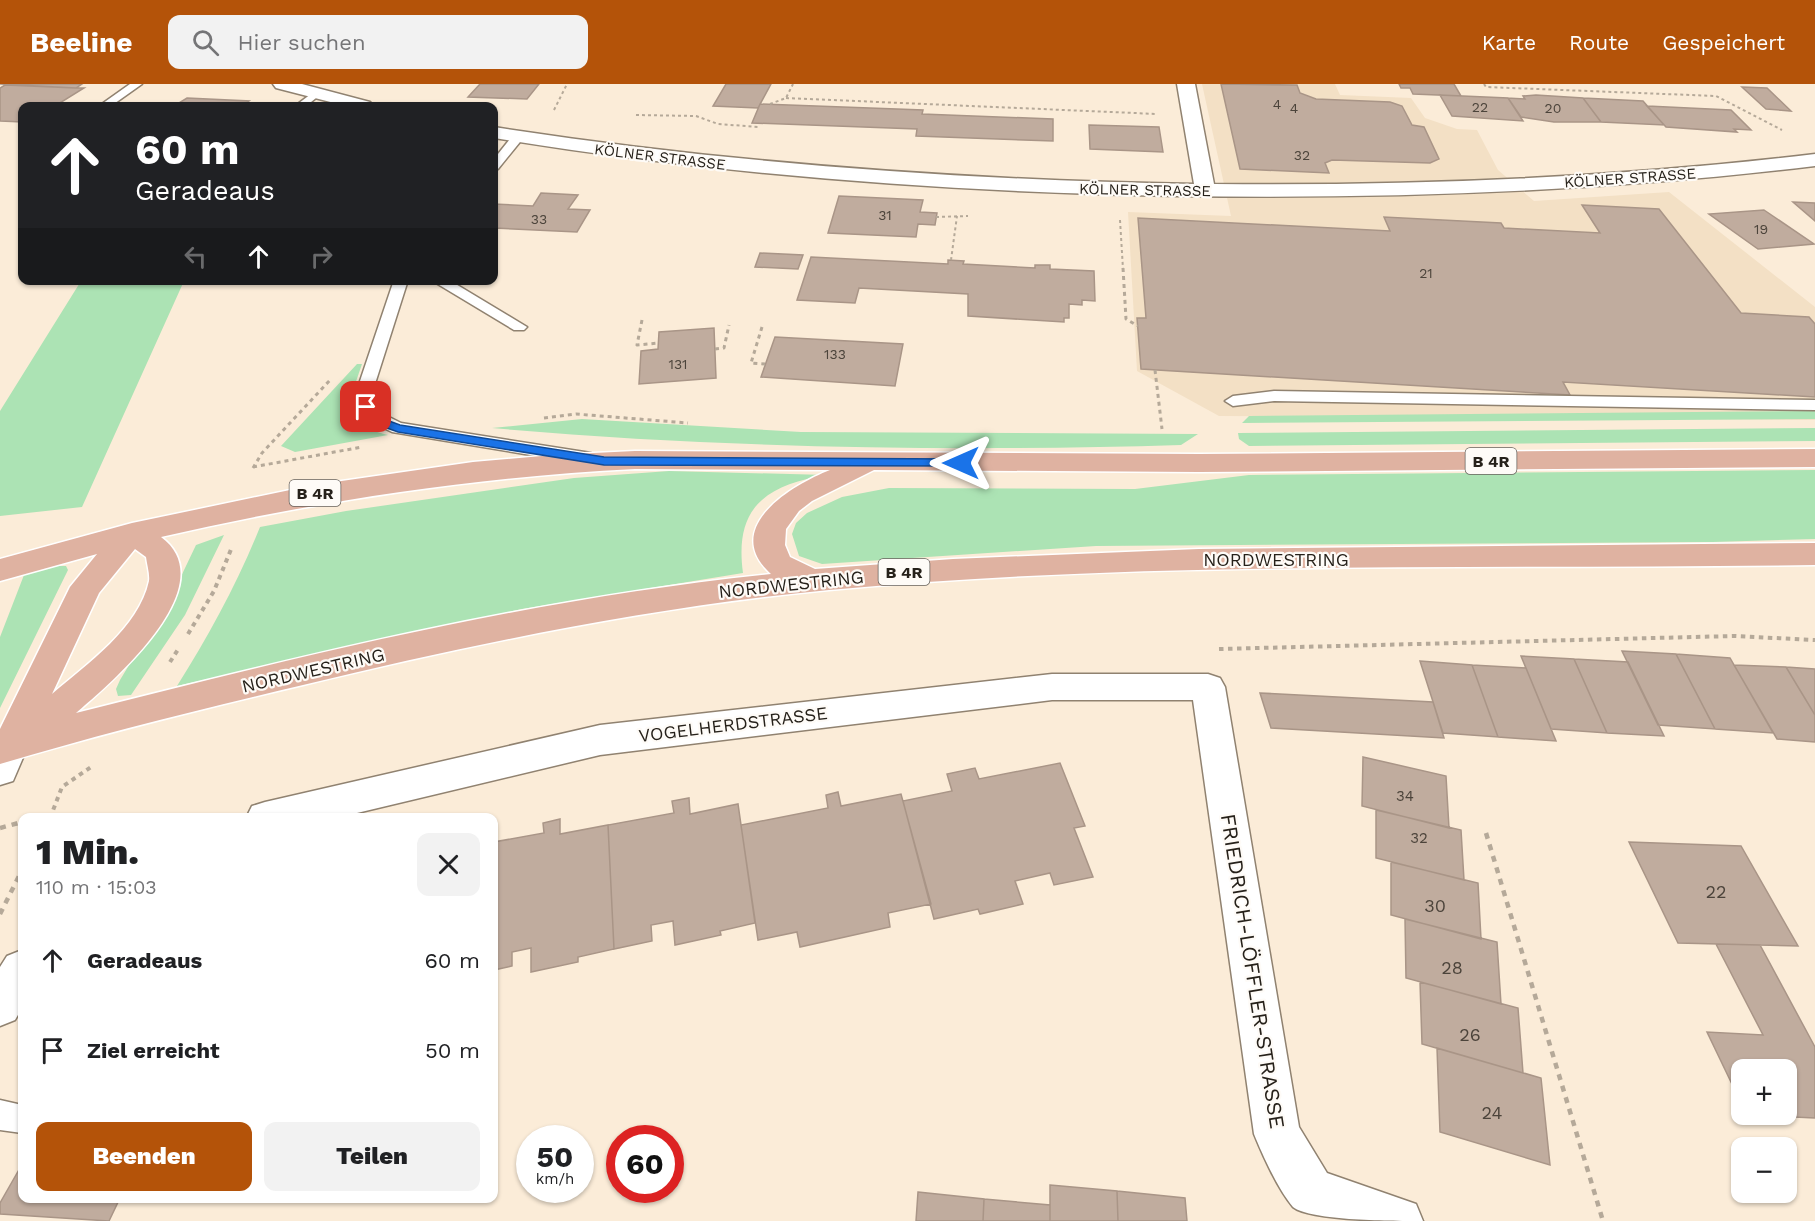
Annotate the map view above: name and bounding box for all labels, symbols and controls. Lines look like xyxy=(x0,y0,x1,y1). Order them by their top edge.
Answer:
search box xyxy=(168,15,588,69)
text: Beeline xyxy=(30,26,132,59)
icon: search xyxy=(189,26,222,59)
text: Hier suchen xyxy=(237,30,366,55)
text: Karte xyxy=(1482,30,1536,55)
text: Route xyxy=(1569,30,1629,55)
text: Gespeichert xyxy=(1662,30,1785,55)
house number: 4 xyxy=(1273,96,1281,112)
house number: 22 xyxy=(1472,99,1488,115)
house number: 4 xyxy=(1290,100,1298,116)
house number: 20 xyxy=(1545,100,1561,116)
text: 60 m xyxy=(135,125,239,174)
icon: ahead xyxy=(36,126,114,204)
street label: KÖLNER STRASSE xyxy=(593,140,727,174)
house number: 32 xyxy=(1294,147,1310,163)
street label: KÖLNER STRASSE xyxy=(1564,164,1696,192)
text: Geradeaus xyxy=(135,175,275,207)
street label: KÖLNER STRASSE xyxy=(1079,180,1211,200)
house number: 31 xyxy=(878,207,892,223)
house number: 33 xyxy=(531,211,547,227)
house number: 19 xyxy=(1754,221,1768,237)
icon: left xyxy=(179,240,212,273)
icon: ahead xyxy=(242,240,275,273)
icon: right xyxy=(305,240,338,273)
house number: 21 xyxy=(1419,265,1433,281)
house number: 133 xyxy=(824,346,846,362)
house number: 131 xyxy=(668,356,688,372)
pin xyxy=(340,381,391,432)
icon: arrive xyxy=(349,390,382,423)
position arrow xyxy=(929,431,993,495)
road number: B 4R xyxy=(1466,448,1516,474)
road number: B 4R xyxy=(290,480,340,506)
street label: NORDWESTRING xyxy=(1203,549,1349,570)
road number: B 4R xyxy=(878,559,930,585)
street label: NORDWESTRING xyxy=(717,566,865,602)
street label: NORDWESTRING xyxy=(240,643,386,697)
street label: VOGELHERDSTRASSE xyxy=(637,702,829,746)
house number: 34 xyxy=(1396,787,1414,805)
street label: FRIEDRICH-LÖFFLER-STRASSE xyxy=(1216,812,1290,1130)
house number: 32 xyxy=(1410,829,1428,847)
text: 1 Min. xyxy=(36,831,139,873)
button: close xyxy=(417,833,480,896)
text: 110 m · 15:03 xyxy=(36,875,157,899)
house number: 22 xyxy=(1706,881,1727,902)
house number: 30 xyxy=(1424,895,1446,916)
icon: ahead xyxy=(36,944,69,977)
text: Geradeaus xyxy=(87,948,202,973)
text: 60 m xyxy=(424,948,480,973)
house number: 28 xyxy=(1441,957,1463,978)
house number: 26 xyxy=(1459,1024,1481,1045)
icon: arrive xyxy=(36,1034,69,1067)
text: Ziel erreicht xyxy=(87,1038,220,1063)
text: 50 m xyxy=(425,1038,480,1063)
map controls xyxy=(1731,1059,1797,1203)
button: + xyxy=(1731,1059,1797,1125)
house number: 24 xyxy=(1482,1102,1502,1123)
button: Beenden xyxy=(36,1122,252,1191)
button: Teilen xyxy=(264,1122,480,1191)
speed limit sign: 60 xyxy=(606,1125,684,1203)
button: − xyxy=(1731,1137,1797,1203)
text: 50 xyxy=(537,1139,573,1174)
text: km/h xyxy=(536,1170,574,1188)

